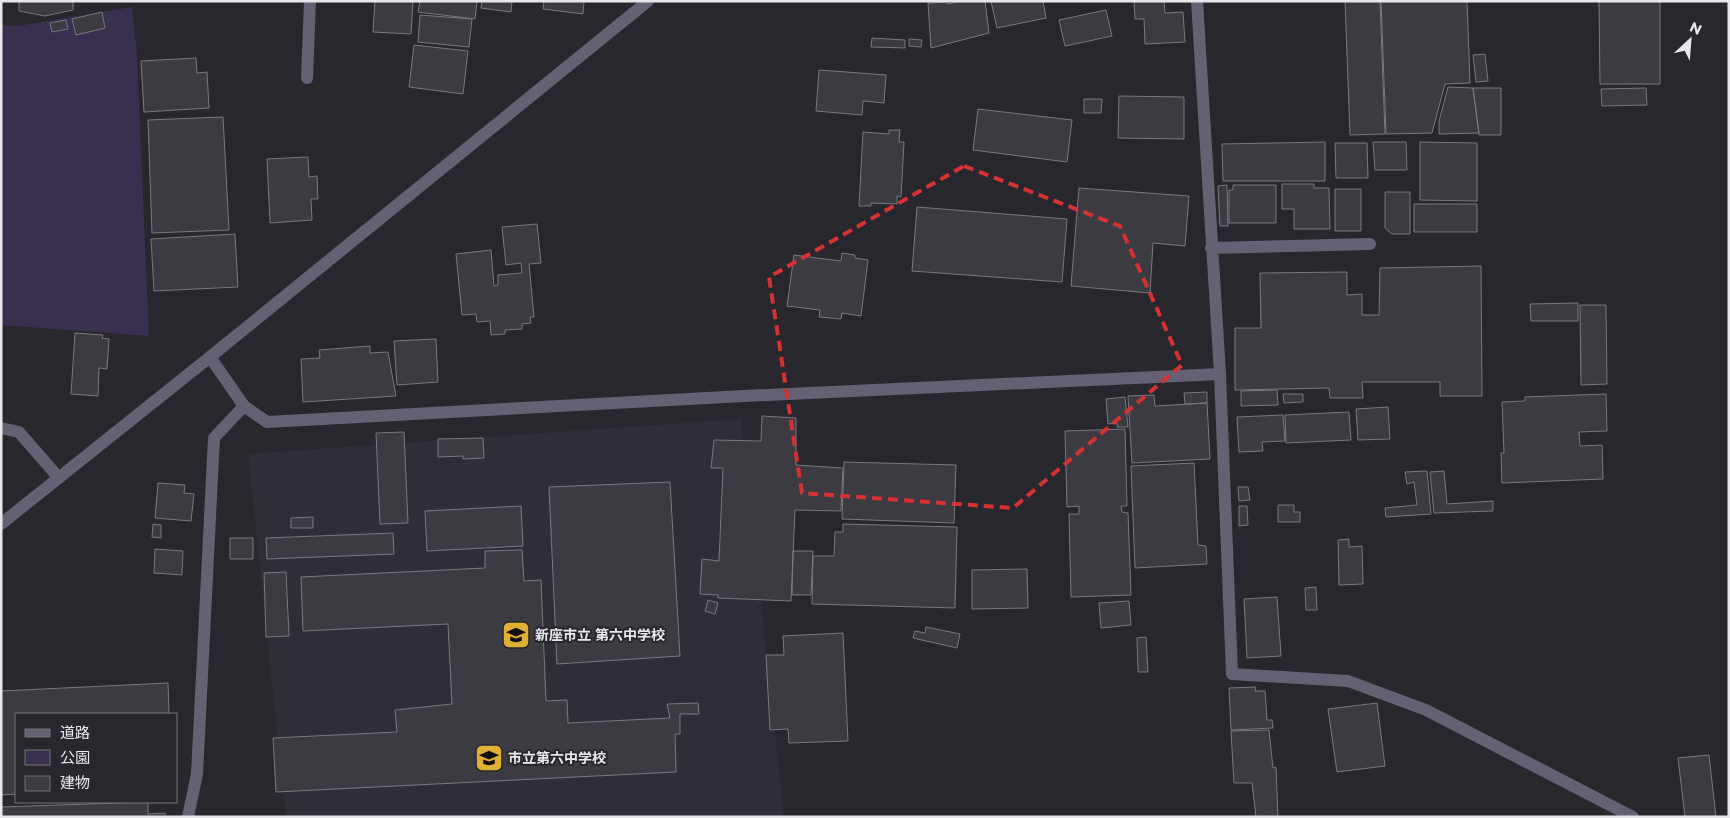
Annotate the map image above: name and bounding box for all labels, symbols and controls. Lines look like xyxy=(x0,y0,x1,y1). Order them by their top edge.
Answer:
north arrow xyxy=(1665,15,1715,65)
text: N xyxy=(1687,18,1705,39)
school or university icon: 新座市立 第六中学校 xyxy=(501,620,531,650)
place label: 新座市立 第六中学校 xyxy=(535,626,665,644)
legend xyxy=(15,713,178,803)
text: 道路 xyxy=(60,723,90,742)
school or university icon: 市立第六中学校 xyxy=(474,743,504,773)
text: 公園 xyxy=(60,748,90,767)
place label: 市立第六中学校 xyxy=(508,749,606,767)
text: 建物 xyxy=(60,773,90,792)

